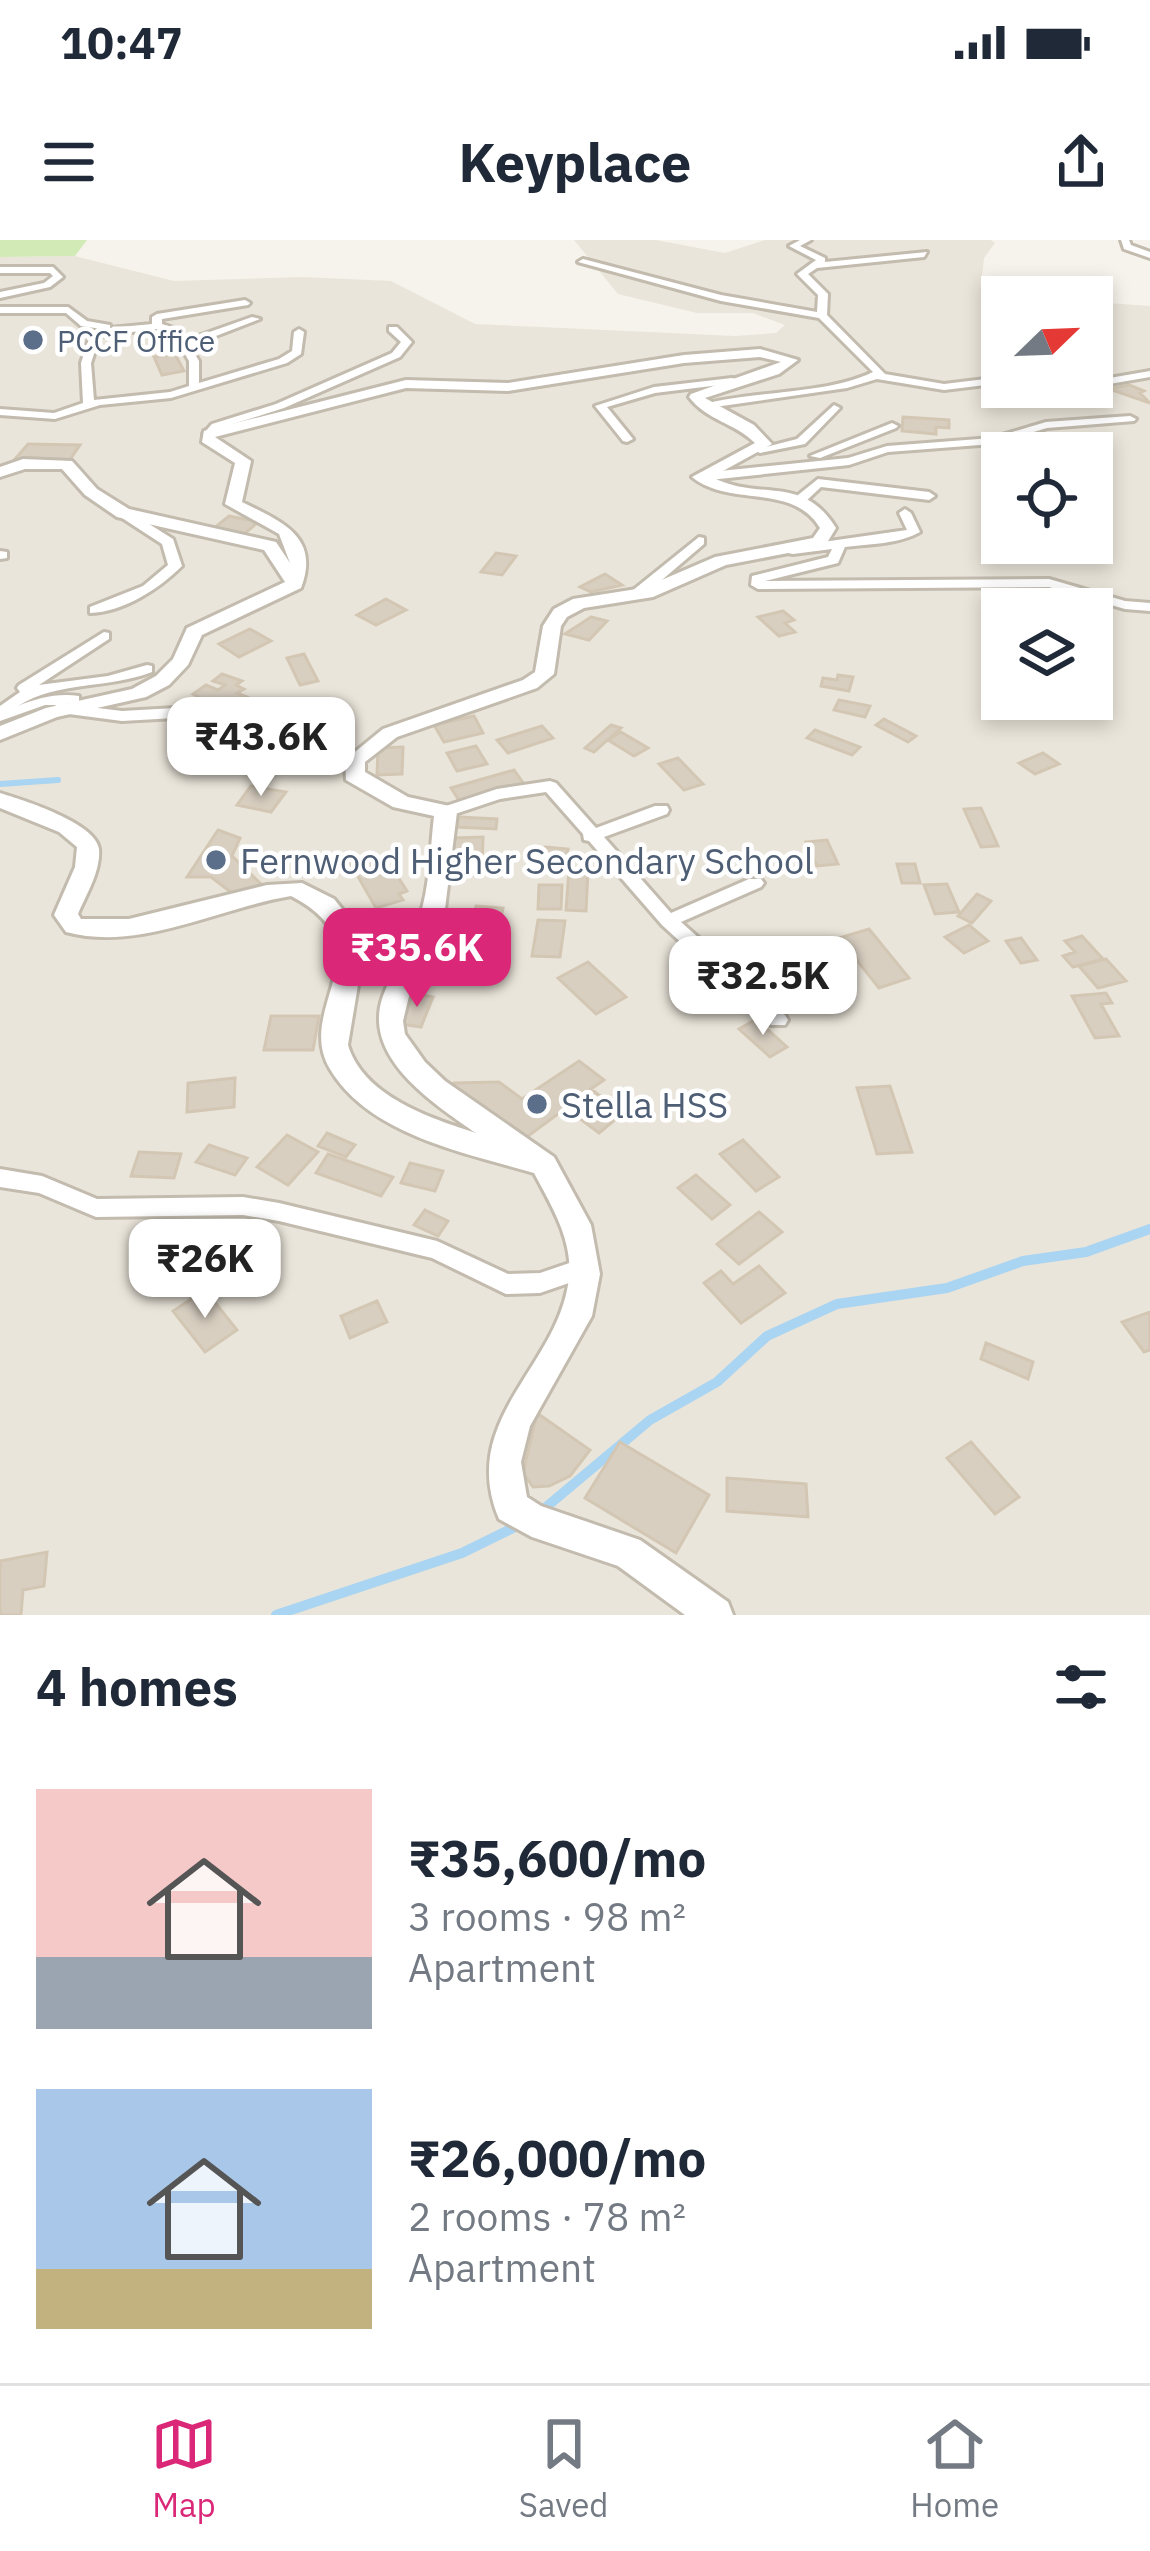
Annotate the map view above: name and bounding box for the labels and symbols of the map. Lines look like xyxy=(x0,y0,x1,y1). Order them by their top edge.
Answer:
north arrow xyxy=(981,276,1113,408)
place label: PCCF Office xyxy=(57,321,215,360)
marker: PCCF Office xyxy=(20,327,46,353)
pin: ₹43.6K xyxy=(163,697,359,799)
place label: Fernwood Higher Secondary School xyxy=(240,837,814,884)
marker: Fernwood Higher Secondary School xyxy=(203,847,229,873)
pin: ₹35.6K xyxy=(319,908,515,1010)
pin: ₹32.5K xyxy=(665,936,861,1038)
place label: Stella HSS xyxy=(561,1081,728,1128)
marker: Stella HSS xyxy=(524,1091,550,1117)
pin: ₹26K xyxy=(134,1219,276,1321)

